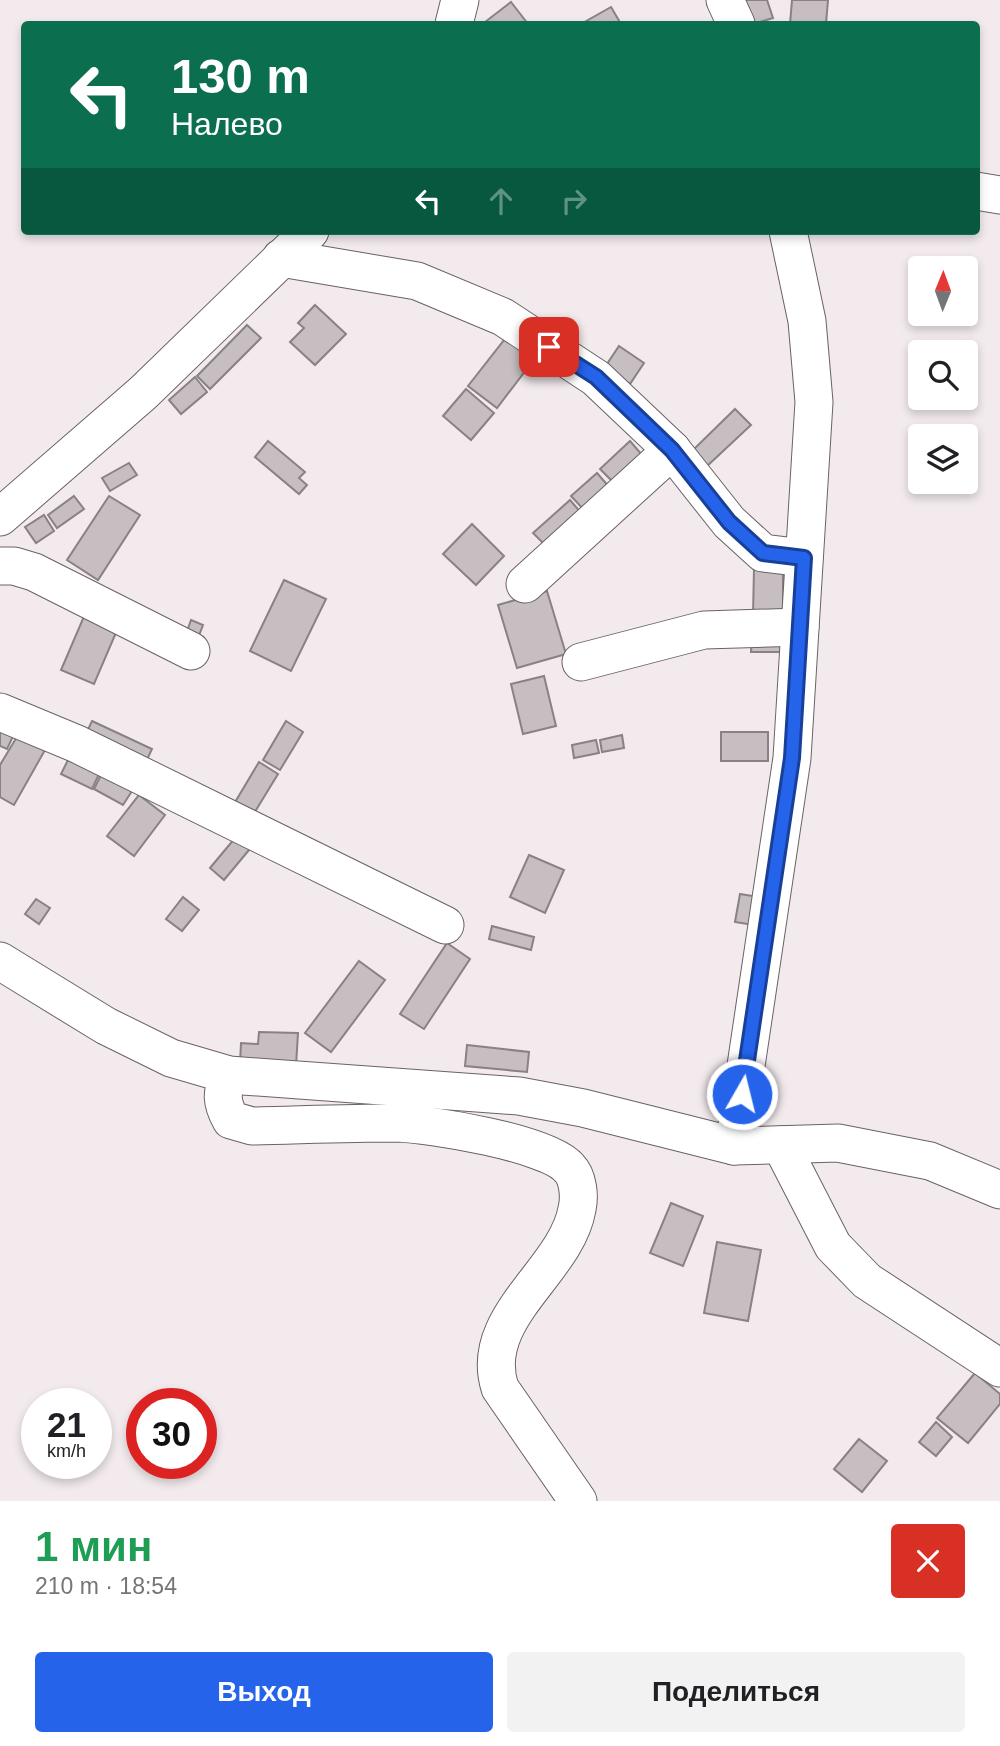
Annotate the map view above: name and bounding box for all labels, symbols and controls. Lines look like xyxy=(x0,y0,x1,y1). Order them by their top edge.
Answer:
icon: left xyxy=(56,49,147,140)
text: 130 m xyxy=(171,49,310,103)
text: Налево xyxy=(171,106,283,142)
icon: left xyxy=(409,182,447,220)
icon: ahead xyxy=(482,182,520,220)
icon: right xyxy=(555,182,593,220)
north arrow xyxy=(908,256,978,326)
map controls xyxy=(908,256,978,494)
pin xyxy=(519,317,579,377)
icon: arrive xyxy=(530,328,568,366)
button: search xyxy=(908,340,978,410)
button: layers xyxy=(908,424,978,494)
position arrow xyxy=(705,1057,779,1131)
speed limit sign: 30 xyxy=(126,1388,217,1479)
text: 21 xyxy=(47,1405,86,1444)
text: km/h xyxy=(47,1441,86,1461)
text: 1 мин xyxy=(35,1523,152,1570)
button: close xyxy=(891,1524,965,1598)
text: 210 m · 18:54 xyxy=(35,1573,177,1599)
button: Выход xyxy=(35,1652,493,1732)
button: Поделиться xyxy=(507,1652,965,1732)

